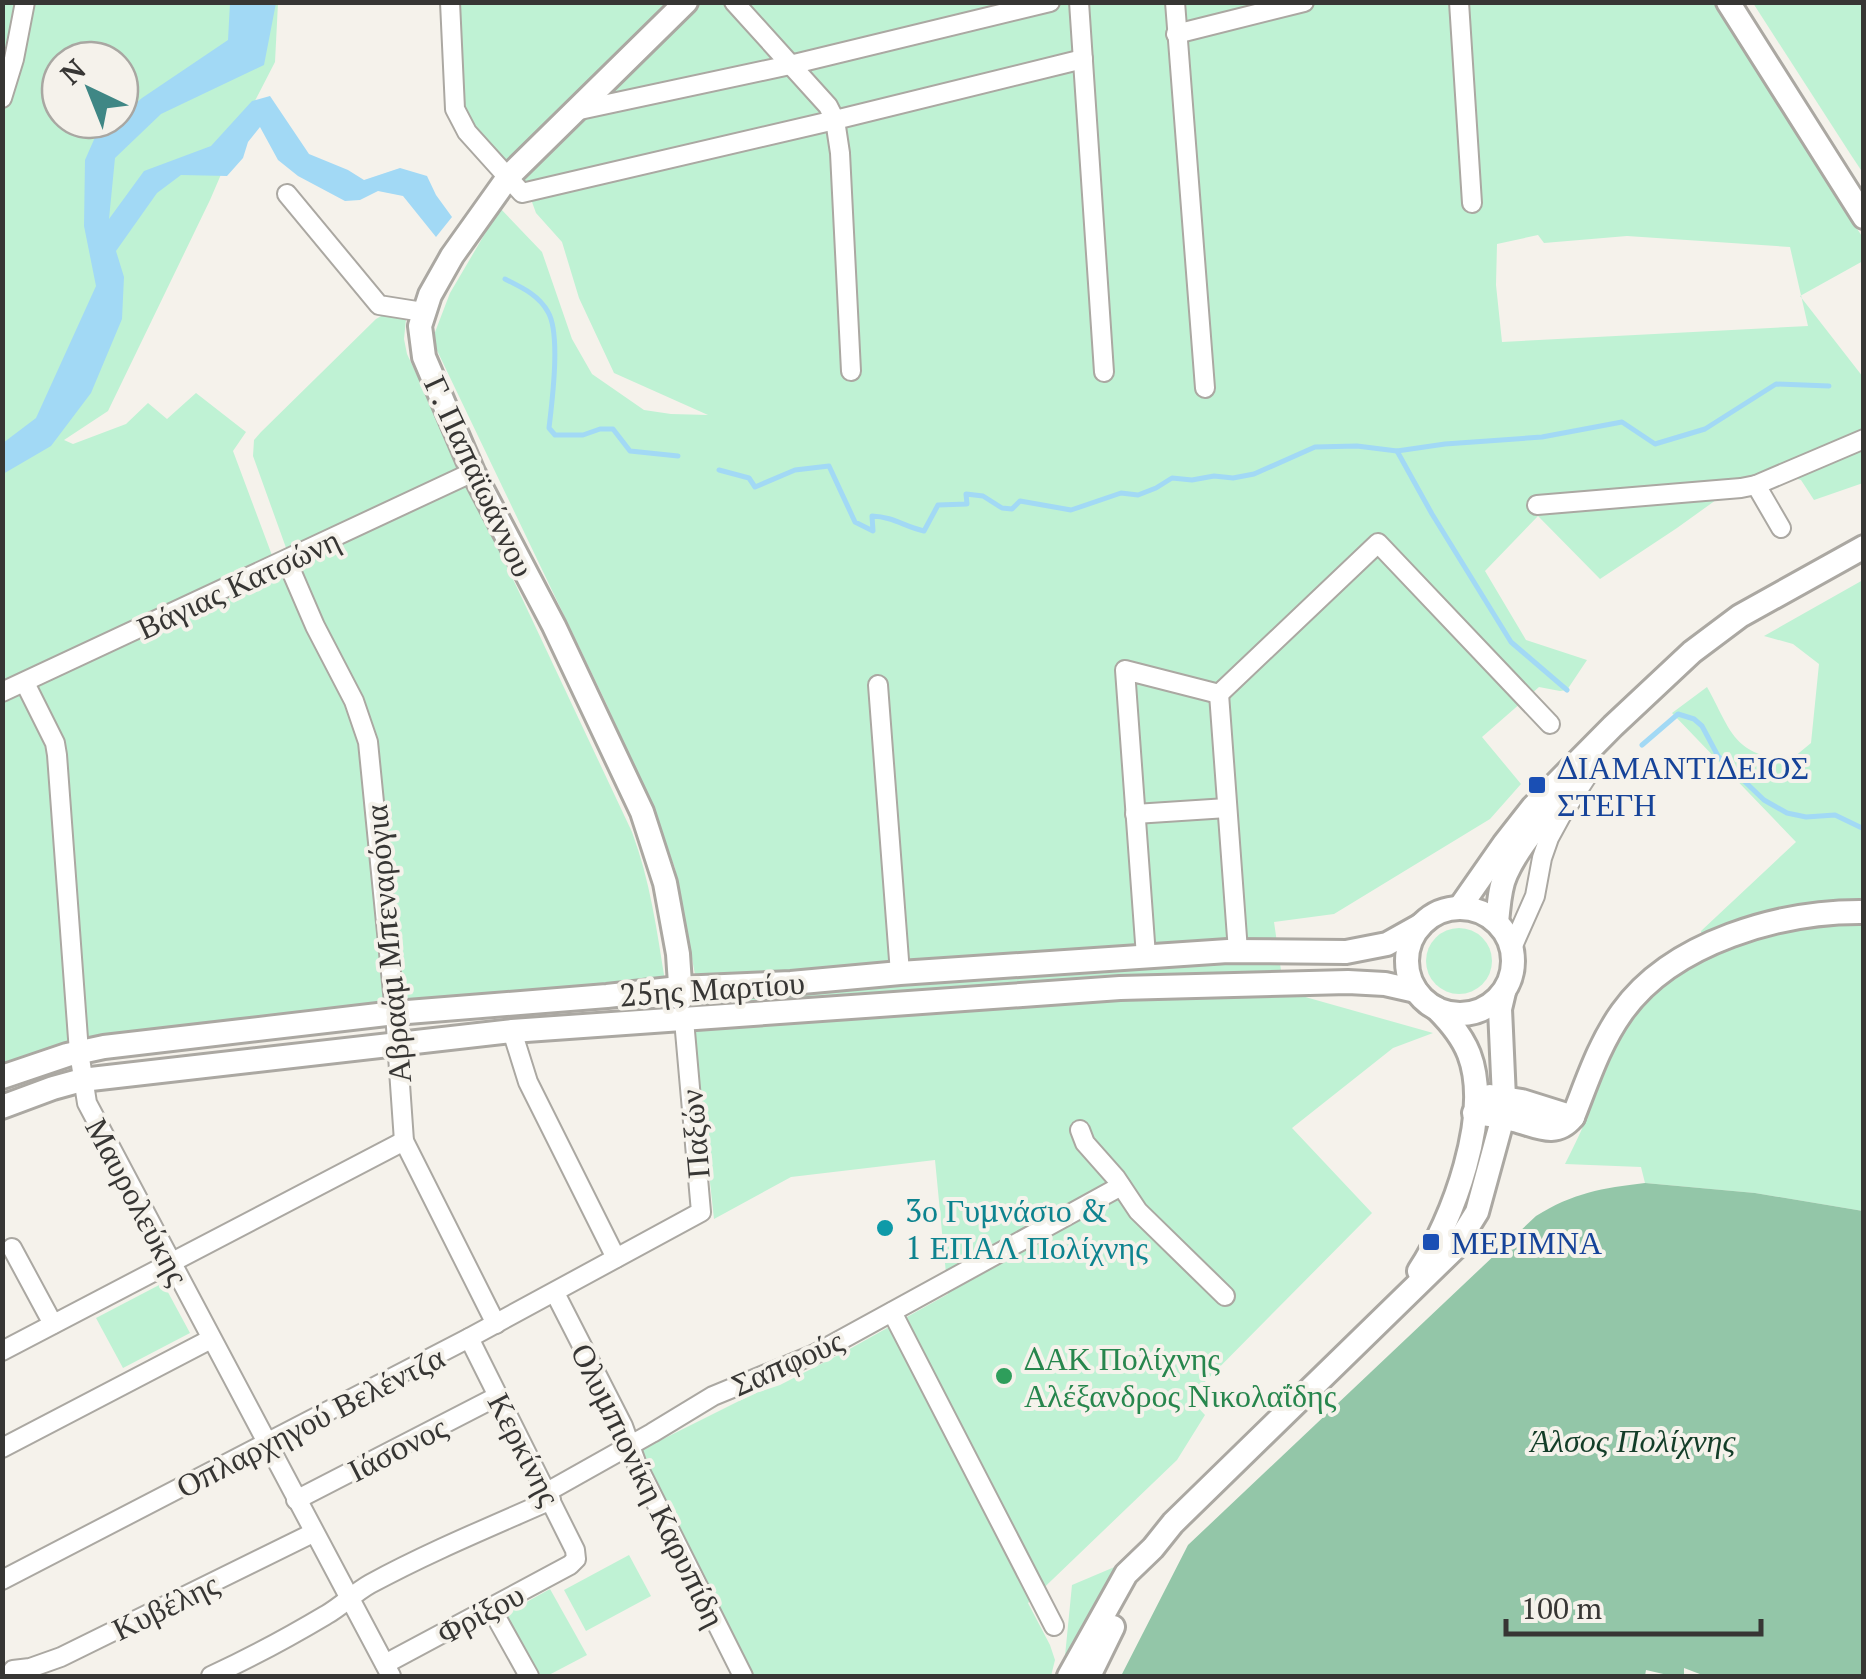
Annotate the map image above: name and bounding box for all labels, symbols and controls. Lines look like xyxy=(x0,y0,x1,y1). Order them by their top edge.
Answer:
north arrow xyxy=(40,40,140,140)
text: N xyxy=(52,51,93,92)
street label: Γ. Παπαϊωάννου xyxy=(415,369,545,583)
street label: Βάγιας Κατσώνη xyxy=(130,518,346,648)
place label: ΔΙΑΜΑΝΤΙΔΕΙΟΣ ΣΤΕΓΗ xyxy=(1557,746,1809,825)
marker: ΔΙΑΜΑΝΤΙΔΕΙΟΣ ΣΤΕΓΗ xyxy=(1526,774,1548,796)
street label: Αβραάμ Μπεναρόγια xyxy=(354,803,420,1085)
street label: 25ης Μαρτίου xyxy=(618,961,806,1015)
street label: Παξών xyxy=(669,1088,719,1180)
street label: Μαυρολεύκης xyxy=(76,1110,200,1292)
place label: 3ο Γυμνάσιο & 1 ΕΠΑΛ Πολίχνης xyxy=(905,1189,1148,1268)
marker: 3ο Γυμνάσιο & 1 ΕΠΑΛ Πολίχνης xyxy=(874,1217,896,1239)
place label: ΜΕΡΙΜΝΑ xyxy=(1451,1221,1602,1263)
marker: ΜΕΡΙΜΝΑ xyxy=(1420,1231,1442,1253)
street label: Σαπφούς xyxy=(725,1319,850,1405)
street label: Οπλαρχηγού Βελέντζα xyxy=(169,1335,451,1507)
street label: Ολυμπιονίκη Καρυπίδη xyxy=(562,1336,736,1634)
place label: ΔΑΚ Πολίχνης Αλέξανδρος Νικολαΐδης xyxy=(1024,1337,1337,1416)
marker: ΔΑΚ Πολίχνης Αλέξανδρος Νικολαΐδης xyxy=(993,1365,1015,1387)
street label: Κερκίνης xyxy=(479,1386,571,1513)
street label: Ιάσoνος xyxy=(340,1405,454,1491)
park label: Άλσος Πολίχνης xyxy=(1529,1419,1736,1461)
street label: Κυβέλης xyxy=(105,1562,225,1650)
street label: Φρίξου xyxy=(429,1573,531,1653)
scale bar xyxy=(1506,1574,1761,1636)
text: 100 m xyxy=(1521,1588,1602,1628)

